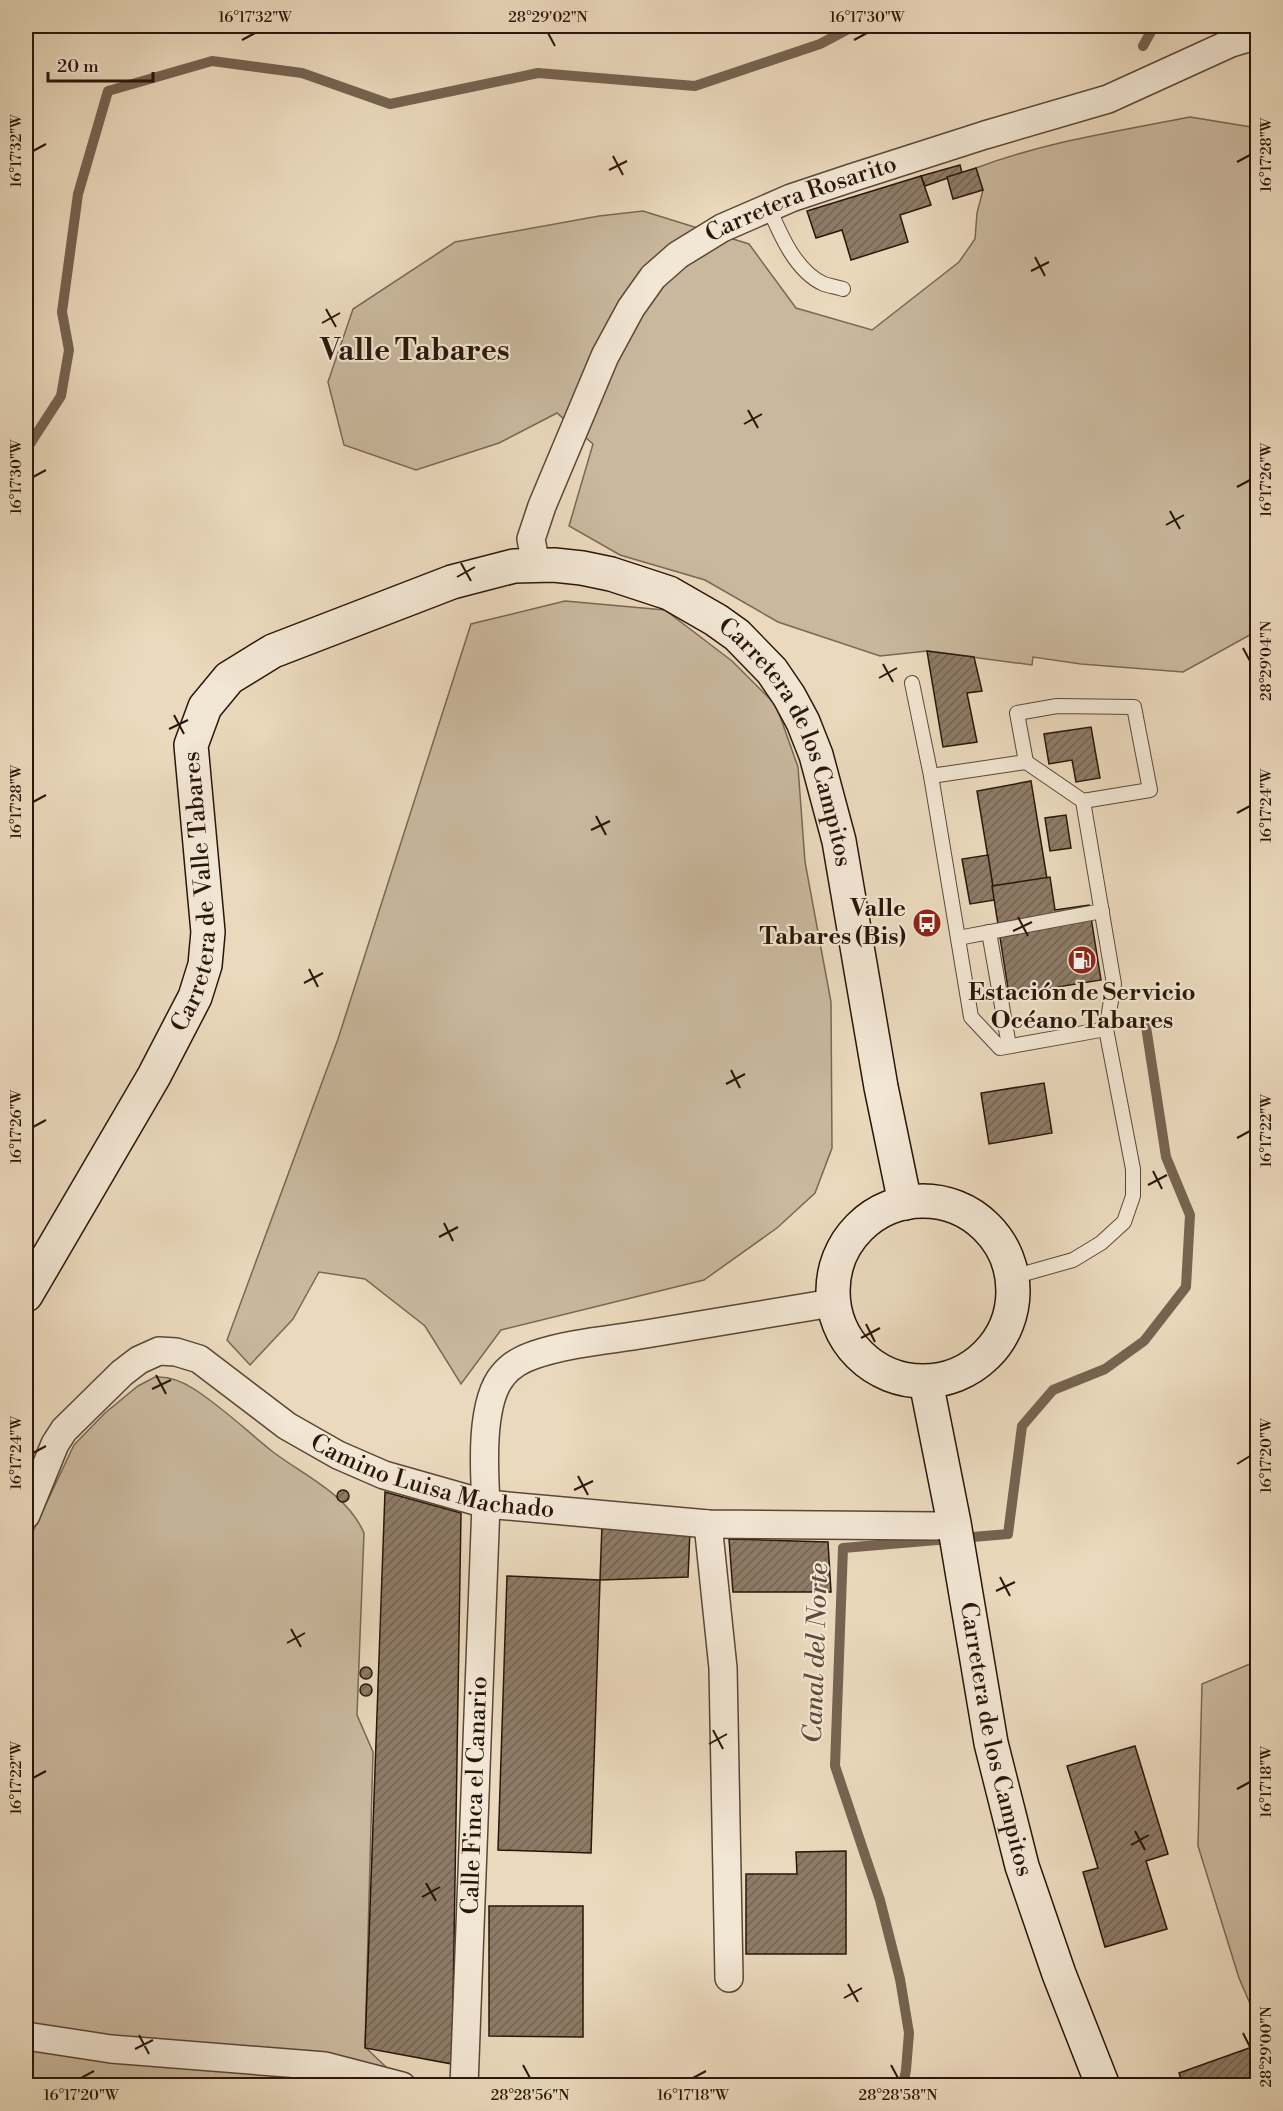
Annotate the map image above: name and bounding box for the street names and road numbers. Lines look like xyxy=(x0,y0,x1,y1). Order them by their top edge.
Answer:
street label: Carretera Rosarito xyxy=(700,149,901,250)
street label: Carretera de los Campitos xyxy=(712,611,858,869)
street label: Carretera de Valle Tabares xyxy=(165,750,223,1037)
street label: Camino Luisa Machado xyxy=(305,1427,556,1525)
street label: Carretera de los Campitos xyxy=(953,1600,1039,1881)
street label: Calle Finca el Canario xyxy=(455,1675,494,1915)

